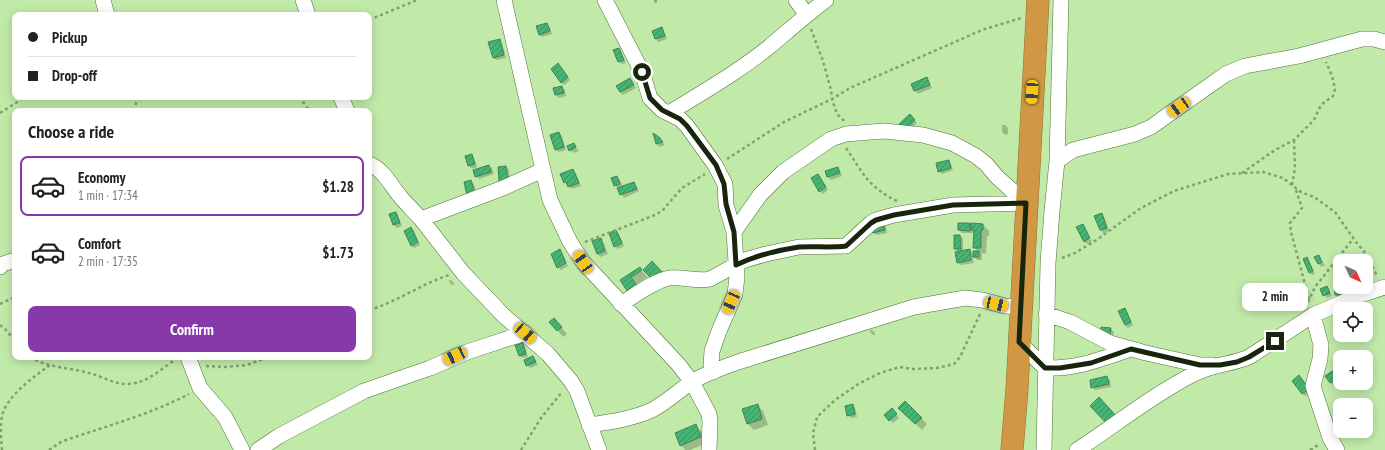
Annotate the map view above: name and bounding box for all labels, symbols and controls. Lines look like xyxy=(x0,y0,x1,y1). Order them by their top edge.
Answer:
text: Pickup xyxy=(52,28,87,47)
route start xyxy=(633,63,651,81)
text: Drop-off xyxy=(52,66,97,85)
car xyxy=(1025,80,1039,104)
car xyxy=(1166,95,1192,119)
text: Choose a ride xyxy=(28,120,114,143)
icon: car xyxy=(30,168,66,204)
text: Economy xyxy=(78,168,126,187)
text: $1.28 xyxy=(322,177,354,196)
text: 1 min · 17:34 xyxy=(78,187,138,204)
icon: car xyxy=(30,234,66,270)
text: Comfort xyxy=(78,234,121,253)
text: $1.73 xyxy=(322,243,354,262)
car xyxy=(571,249,595,275)
text: 2 min · 17:35 xyxy=(78,253,138,270)
north arrow xyxy=(1333,254,1373,294)
map controls xyxy=(1333,254,1373,438)
callout: 2 min xyxy=(1242,283,1308,311)
text: 2 min xyxy=(1262,288,1288,305)
car xyxy=(721,289,741,315)
car xyxy=(983,295,1009,313)
button: locate xyxy=(1333,302,1373,342)
button: Confirm xyxy=(28,306,356,352)
car xyxy=(512,321,538,345)
route end xyxy=(1266,332,1284,350)
car xyxy=(442,345,468,367)
button: + xyxy=(1333,350,1373,390)
button: − xyxy=(1333,398,1373,438)

